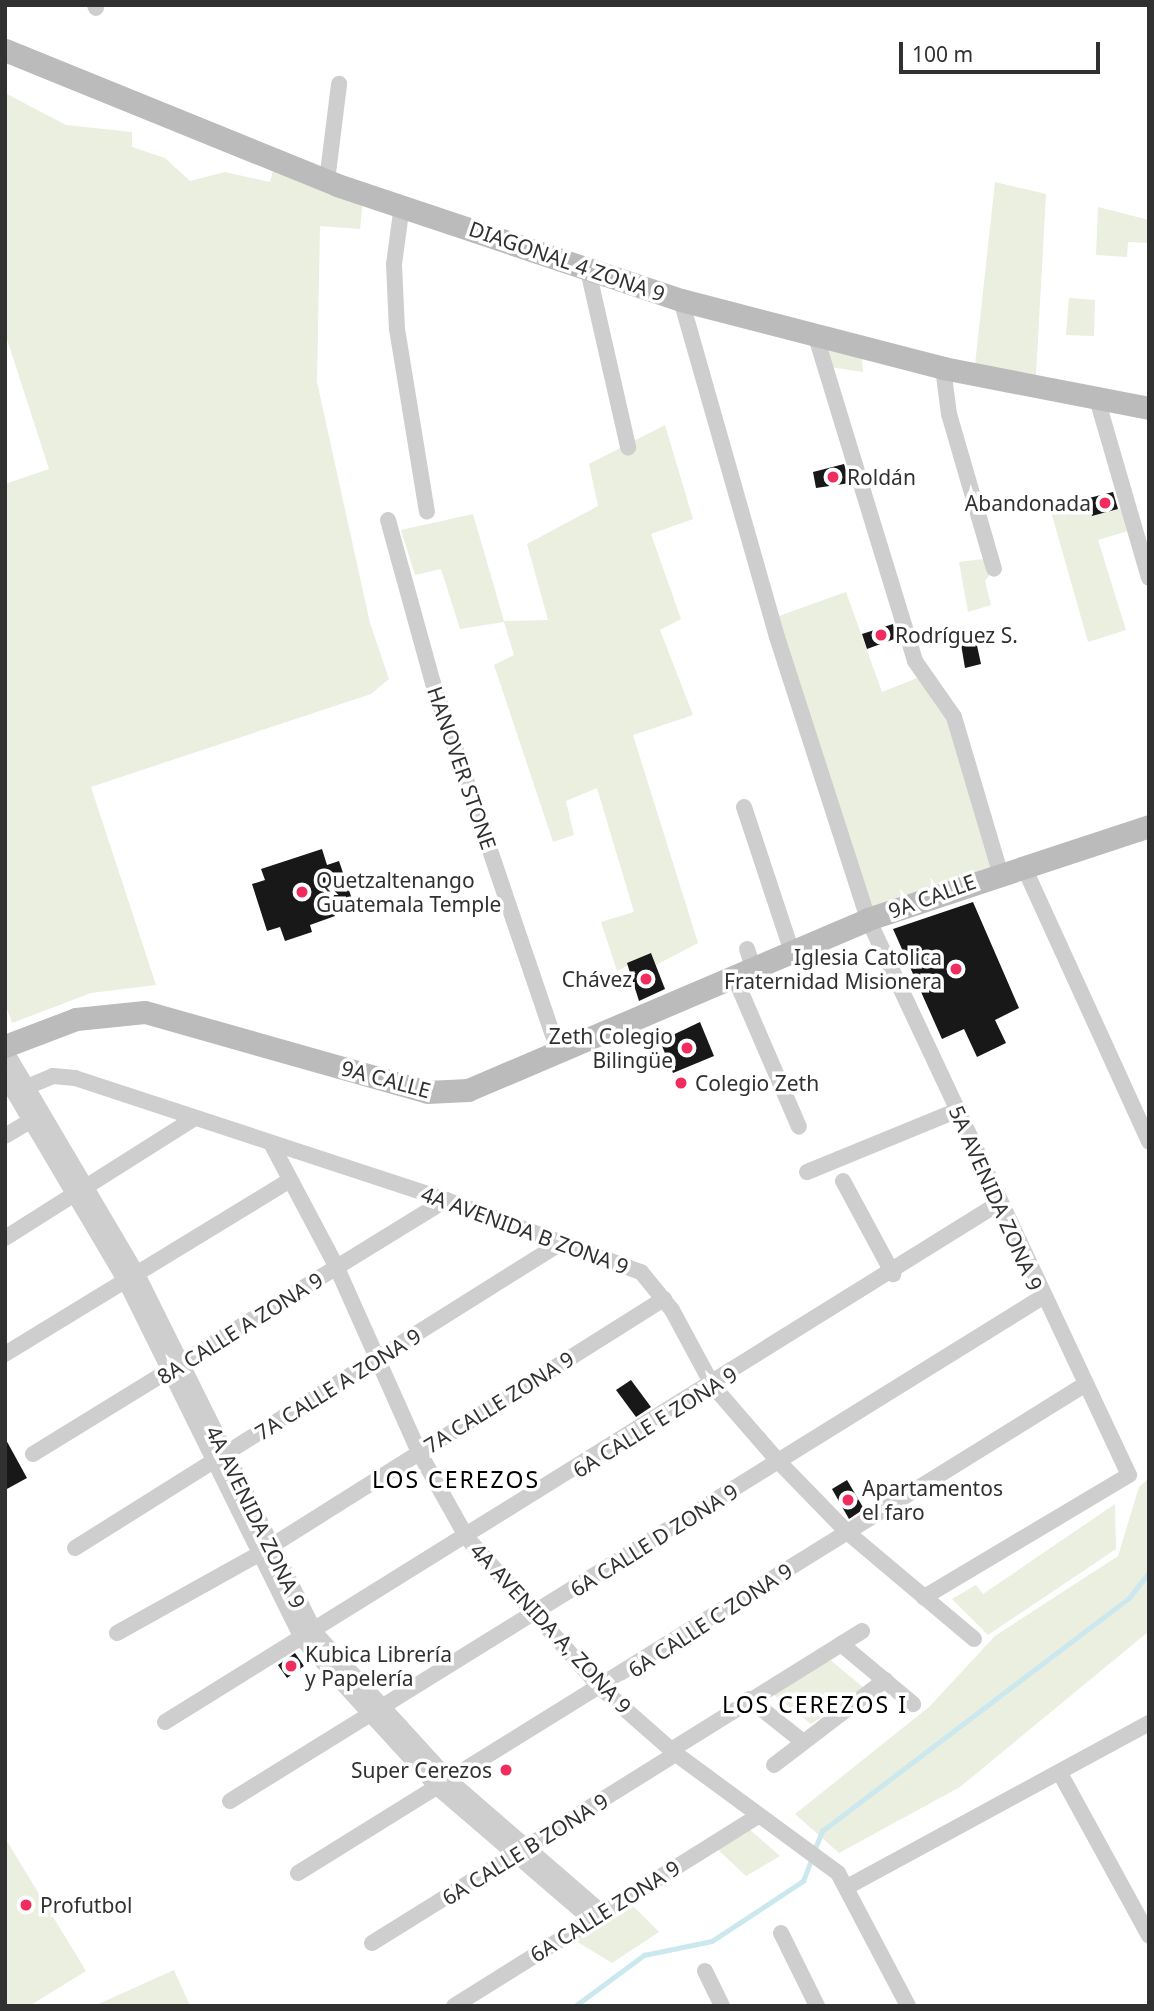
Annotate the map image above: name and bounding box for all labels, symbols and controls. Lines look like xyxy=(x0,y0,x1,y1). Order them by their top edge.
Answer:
scale bar xyxy=(902,28,1103,72)
text: 100 m xyxy=(912,40,973,68)
street label: DIAGONAL 4 ZONA 9 xyxy=(466,216,668,306)
place label: Roldán xyxy=(847,464,916,490)
marker: Roldán xyxy=(825,469,841,485)
place label: Abandonada xyxy=(965,490,1091,516)
marker: Abandonada xyxy=(1097,495,1113,511)
place label: Rodríguez S. xyxy=(895,622,1018,648)
marker: Rodríguez S. xyxy=(873,627,889,643)
street label: HANOVER STONE xyxy=(422,683,502,853)
place label: Quetzaltenango Guatemala Temple xyxy=(316,867,501,917)
street label: 9A CALLE xyxy=(885,869,979,923)
marker: Quetzaltenango Guatemala Temple xyxy=(294,884,310,900)
place label: Iglesia Catolica Fraternidad Misionera xyxy=(724,944,942,994)
marker: Iglesia Catolica Fraternidad Misionera xyxy=(948,961,964,977)
place label: Chávez xyxy=(562,966,632,992)
marker: Chávez xyxy=(638,971,654,987)
place label: Zeth Colegio Bilingüe xyxy=(549,1023,673,1073)
marker: Zeth Colegio Bilingüe xyxy=(679,1040,695,1056)
street label: 9A CALLE xyxy=(339,1055,433,1103)
place label: Colegio Zeth xyxy=(695,1070,819,1096)
marker: Colegio Zeth xyxy=(673,1075,689,1091)
street label: 5A AVENIDA ZONA 9 xyxy=(944,1102,1048,1294)
street label: 4A AVENIDA B ZONA 9 xyxy=(418,1181,632,1279)
street label: 8A CALLE A ZONA 9 xyxy=(152,1267,328,1389)
street label: 7A CALLE A ZONA 9 xyxy=(250,1323,426,1445)
street label: 7A CALLE ZONA 9 xyxy=(419,1346,579,1458)
street label: 6A CALLE E ZONA 9 xyxy=(568,1361,742,1483)
street label: 4A AVENIDA ZONA 9 xyxy=(201,1422,311,1612)
district label: LOS CEREZOS xyxy=(373,1465,539,1493)
place label: Apartamentos el faro xyxy=(862,1475,1003,1525)
street label: 6A CALLE D ZONA 9 xyxy=(566,1478,742,1602)
marker: Apartamentos el faro xyxy=(840,1492,856,1508)
street label: 4A AVENIDA A, ZONA 9 xyxy=(465,1537,637,1719)
street label: 6A CALLE C ZONA 9 xyxy=(623,1558,797,1682)
place label: Kubica Librería y Papelería xyxy=(305,1641,452,1691)
marker: Kubica Librería y Papelería xyxy=(283,1658,299,1674)
district label: LOS CEREZOS I xyxy=(724,1690,906,1718)
place label: Super Cerezos xyxy=(351,1757,492,1783)
marker: Super Cerezos xyxy=(498,1762,514,1778)
street label: 6A CALLE B ZONA 9 xyxy=(437,1788,613,1910)
street label: 6A CALLE ZONA 9 xyxy=(525,1855,685,1967)
place label: Profutbol xyxy=(40,1892,132,1918)
marker: Profutbol xyxy=(18,1897,34,1913)

